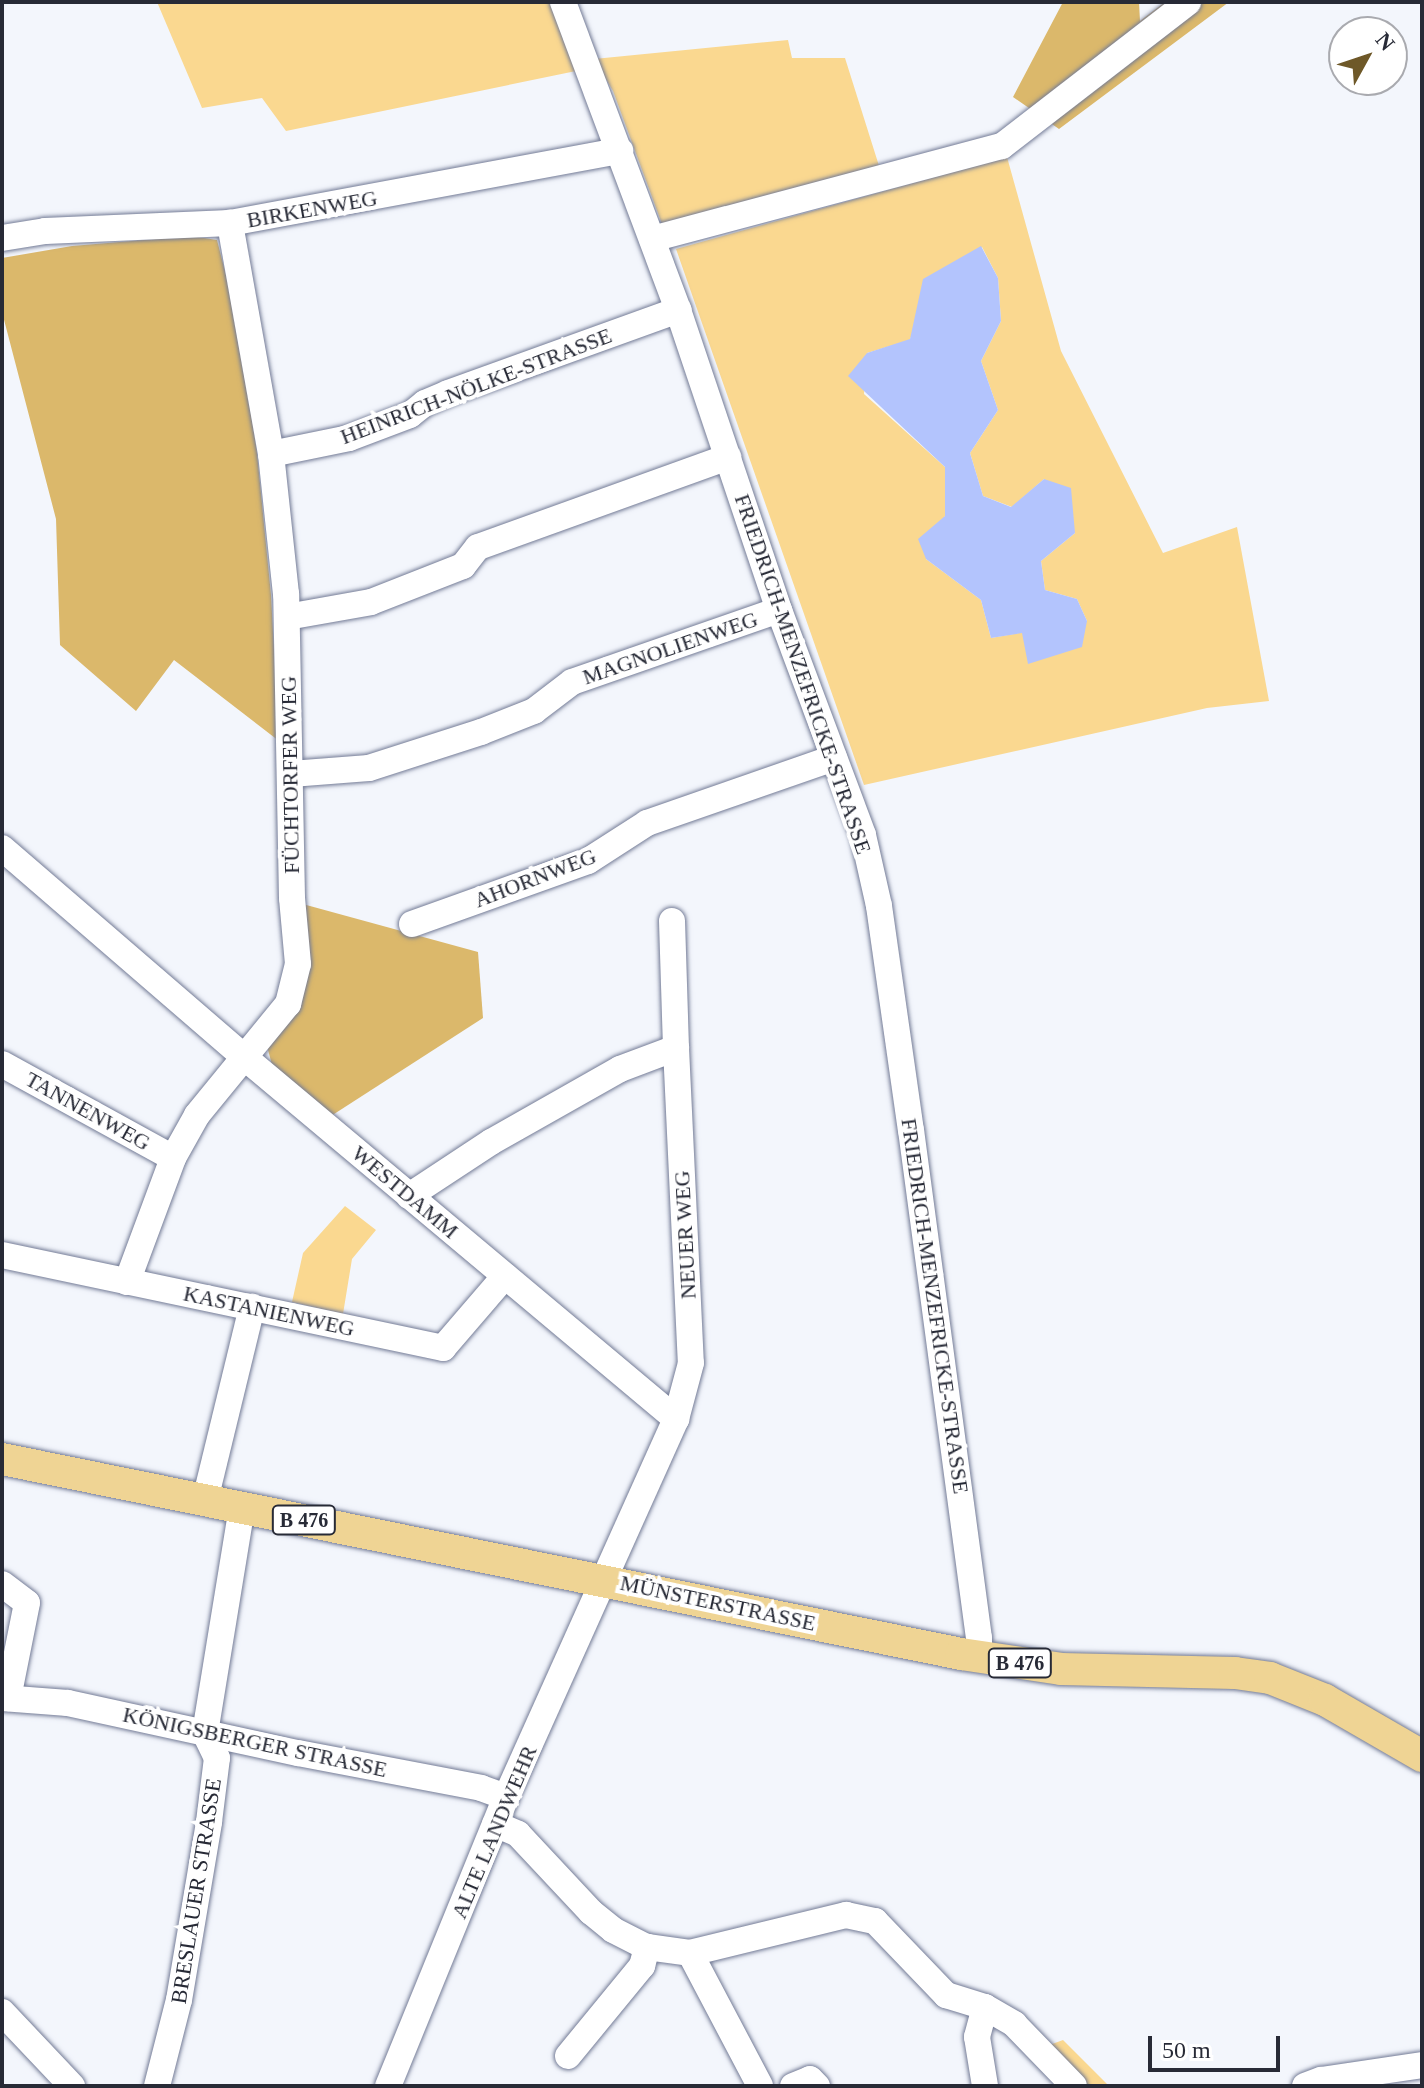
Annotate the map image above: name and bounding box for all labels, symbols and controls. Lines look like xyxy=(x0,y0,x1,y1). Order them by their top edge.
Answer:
north arrow xyxy=(1328,16,1408,96)
text: N xyxy=(1371,27,1400,56)
street label: BIRKENWEG xyxy=(245,185,379,233)
street label: HEINRICH-NÖLKE-STRASSE xyxy=(337,322,615,450)
street label: FRIEDRICH-MENZEFRICKE-STRASSE xyxy=(729,491,877,857)
street label: MAGNOLIENWEG xyxy=(579,606,761,690)
street label: FÜCHTORFER WEG xyxy=(275,676,305,874)
street label: AHORNWEG xyxy=(470,843,600,913)
street label: TANNENWEG xyxy=(21,1066,155,1156)
street label: FRIEDRICH-MENZEFRICKE-STRASSE xyxy=(896,1117,974,1495)
street label: WESTDAMM xyxy=(346,1140,464,1244)
street label: NEUER WEG xyxy=(668,1170,702,1300)
street label: KASTANIENWEG xyxy=(181,1280,357,1342)
road number: B 476 xyxy=(270,1504,338,1536)
street label: MÜNSTERSTRASSE xyxy=(618,1569,818,1637)
road number: B 476 xyxy=(986,1647,1054,1679)
street label: KÖNIGSBERGER STRASSE xyxy=(120,1701,390,1783)
street label: ALTE LANDWEHR xyxy=(446,1741,542,1923)
street label: BRESLAUER STRASSE xyxy=(165,1776,227,2006)
scale bar xyxy=(1152,2020,1284,2070)
text: 50 m xyxy=(1162,2037,1211,2063)

